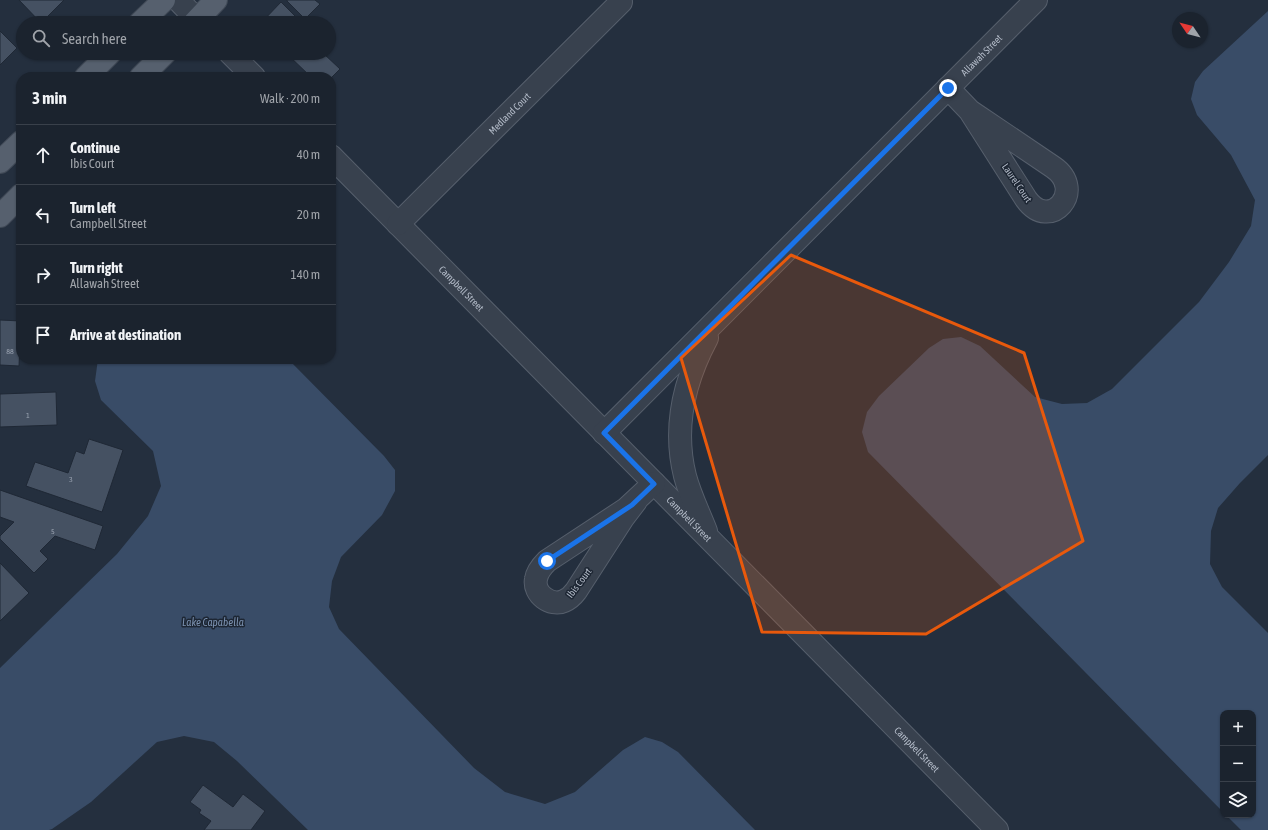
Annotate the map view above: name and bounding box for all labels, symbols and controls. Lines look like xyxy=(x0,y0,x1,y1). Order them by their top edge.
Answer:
north arrow xyxy=(1172,12,1208,48)
search box xyxy=(16,16,336,60)
icon: search xyxy=(30,27,52,49)
text: Search here xyxy=(62,30,127,47)
street label: Allawah Street xyxy=(958,32,1004,78)
route end xyxy=(939,79,957,97)
text: 3 min xyxy=(32,88,67,108)
street label: Medland Court xyxy=(486,90,532,136)
text: Walk · 200 m xyxy=(260,91,320,106)
text: Continue xyxy=(70,139,120,156)
icon: ahead xyxy=(32,144,54,166)
text: 40 m xyxy=(297,147,320,162)
text: Ibis Court xyxy=(70,156,115,171)
street label: Laurel Court xyxy=(1000,161,1034,205)
text: Turn left xyxy=(70,199,116,216)
icon: left xyxy=(32,204,54,226)
text: 20 m xyxy=(297,207,320,222)
text: Campbell Street xyxy=(70,216,147,231)
text: Turn right xyxy=(70,259,123,276)
street label: Campbell Street xyxy=(437,263,486,313)
icon: right xyxy=(32,264,54,286)
text: 140 m xyxy=(291,267,320,282)
text: Allawah Street xyxy=(70,276,140,291)
icon: arrive xyxy=(32,324,54,346)
text: Arrive at destination xyxy=(70,326,181,343)
house number: 88 xyxy=(6,347,14,356)
house number: 1 xyxy=(26,411,30,420)
house number: 3 xyxy=(69,475,73,484)
street label: Campbell Street xyxy=(665,494,714,544)
house number: 5 xyxy=(51,527,55,536)
route start xyxy=(538,552,556,570)
street label: Ibis Court xyxy=(564,566,594,600)
water label: Lake Capabella xyxy=(182,616,244,628)
map controls xyxy=(1220,710,1256,818)
button: + xyxy=(1220,710,1256,746)
street label: Campbell Street xyxy=(893,724,942,774)
button: − xyxy=(1220,746,1256,782)
button: layers xyxy=(1220,782,1256,818)

